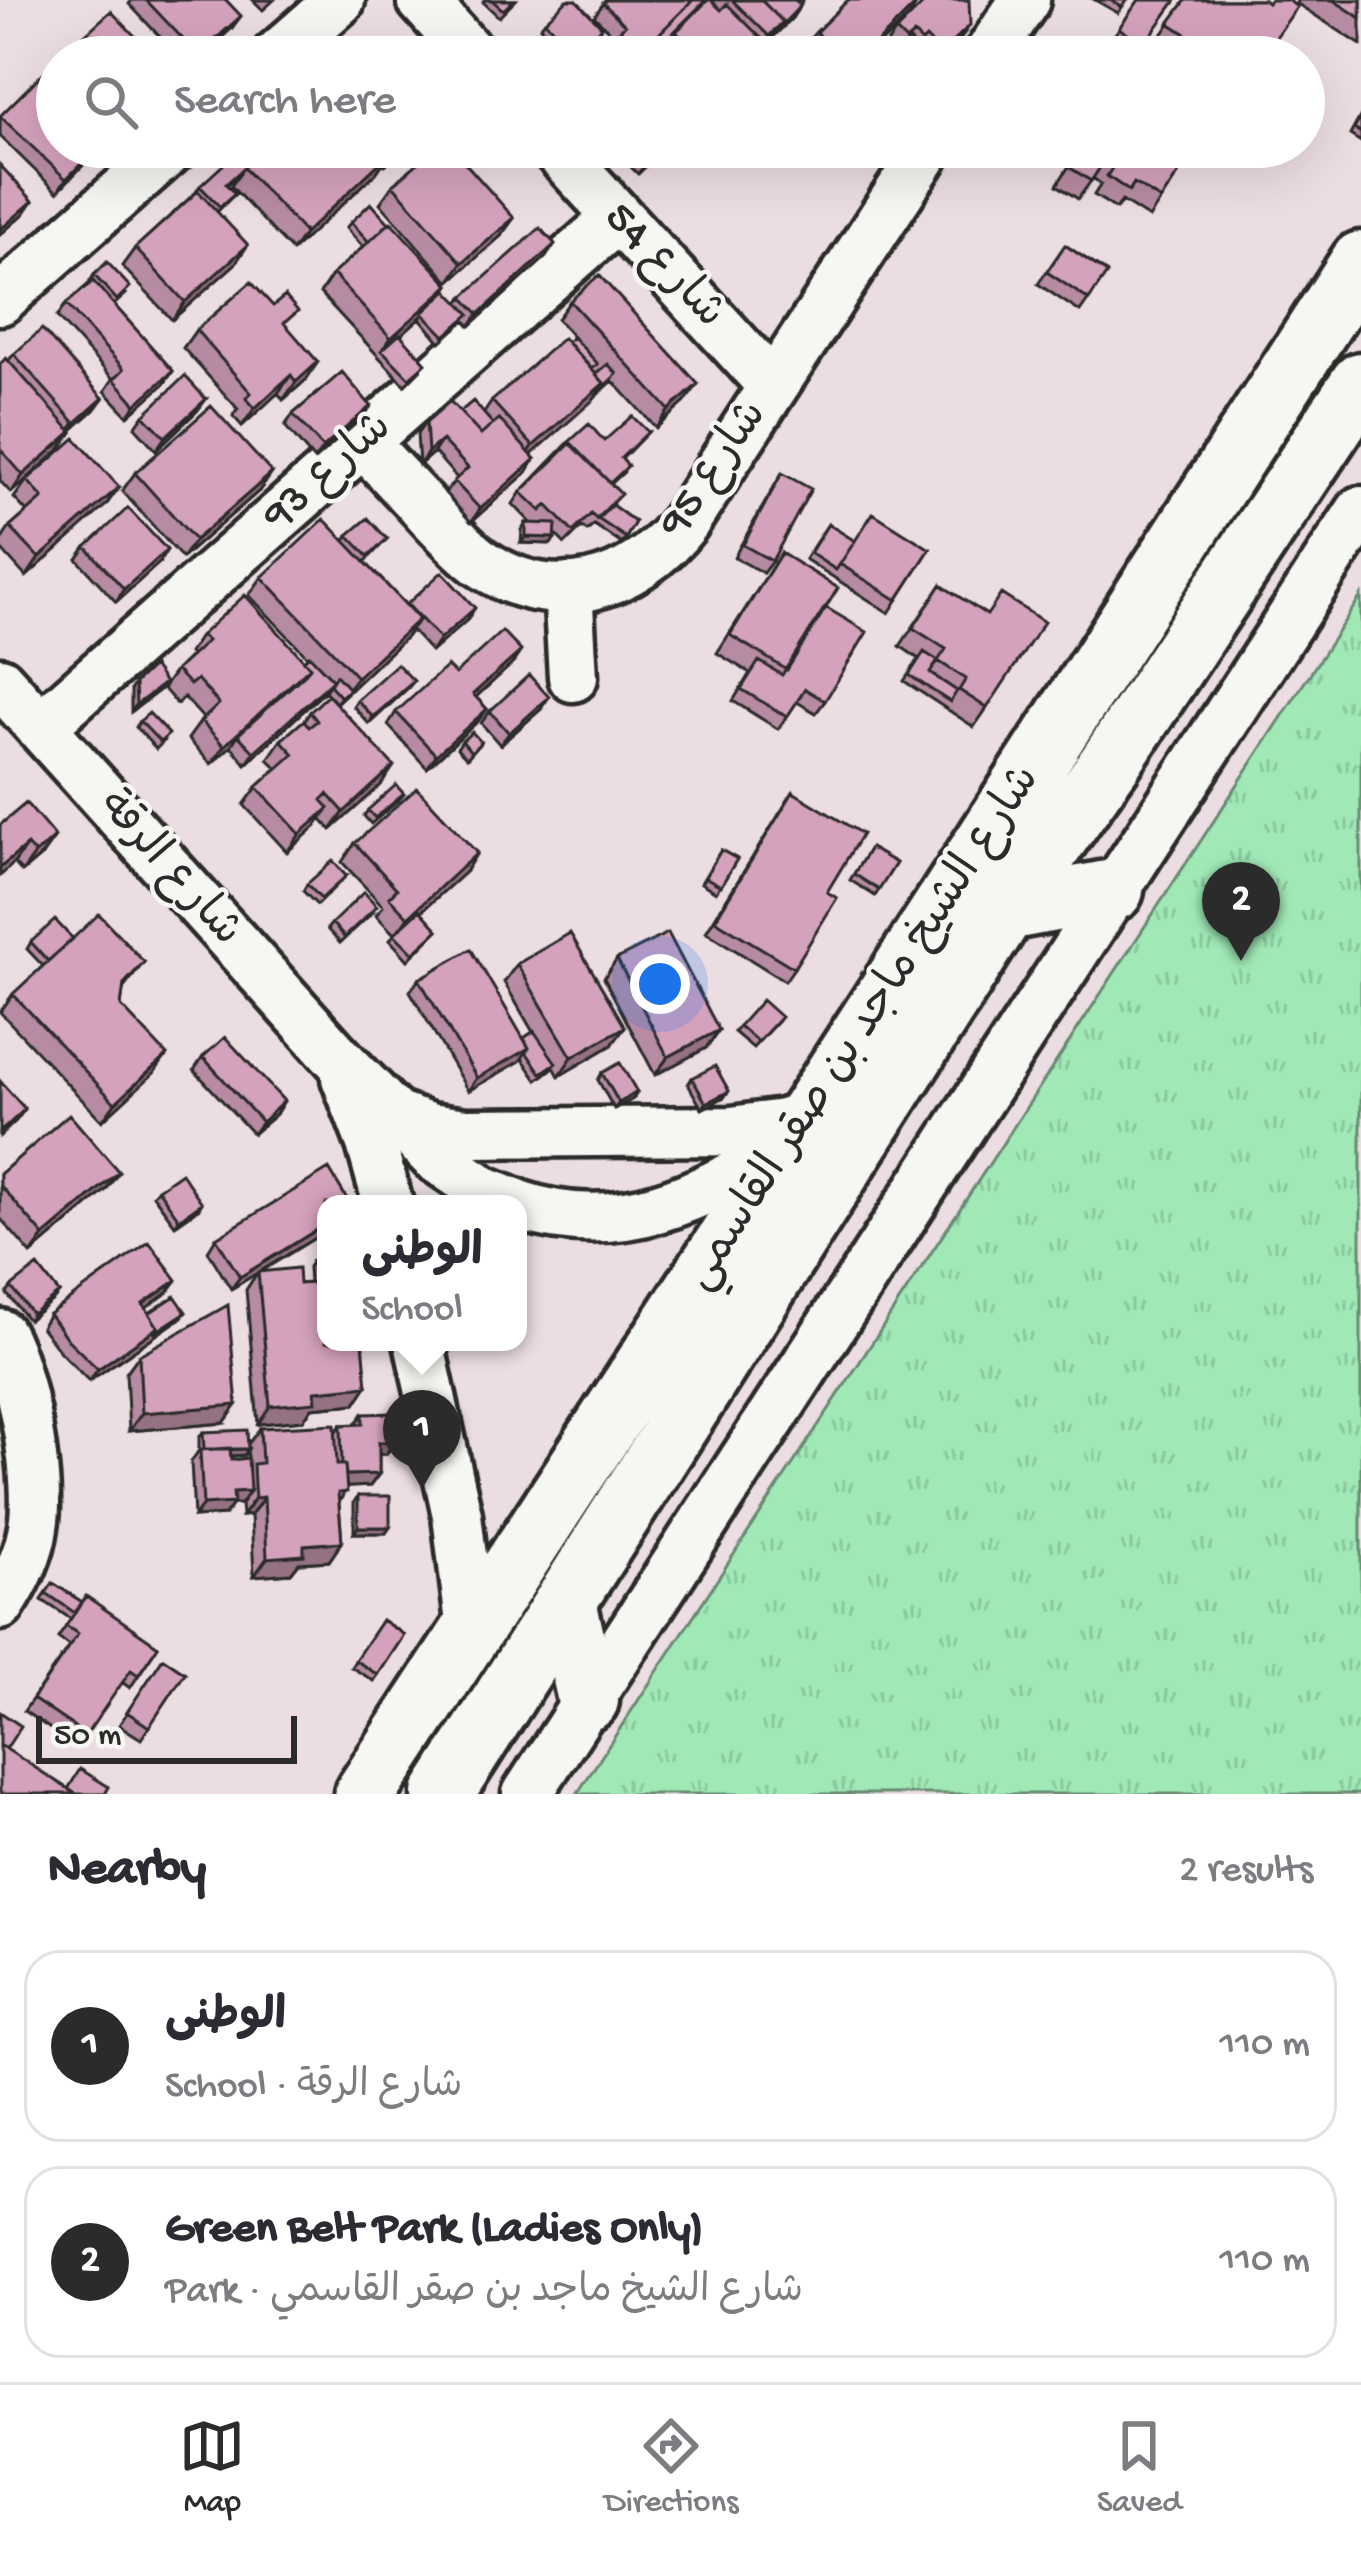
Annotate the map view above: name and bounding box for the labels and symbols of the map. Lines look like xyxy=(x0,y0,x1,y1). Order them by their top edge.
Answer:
street label: شارع 54 xyxy=(591,193,735,341)
street label: شارع 95 xyxy=(648,392,781,549)
street label: شارع 93 xyxy=(253,402,404,544)
street label: شارع الشيخ ماجد بن صقر القاسمي xyxy=(674,757,1059,1305)
street label: شارع الرقة xyxy=(85,781,251,959)
pin: 2 xyxy=(1202,862,1280,961)
your location xyxy=(630,954,690,1014)
pin: 1 xyxy=(383,1390,461,1489)
scale bar xyxy=(36,1710,297,1763)

